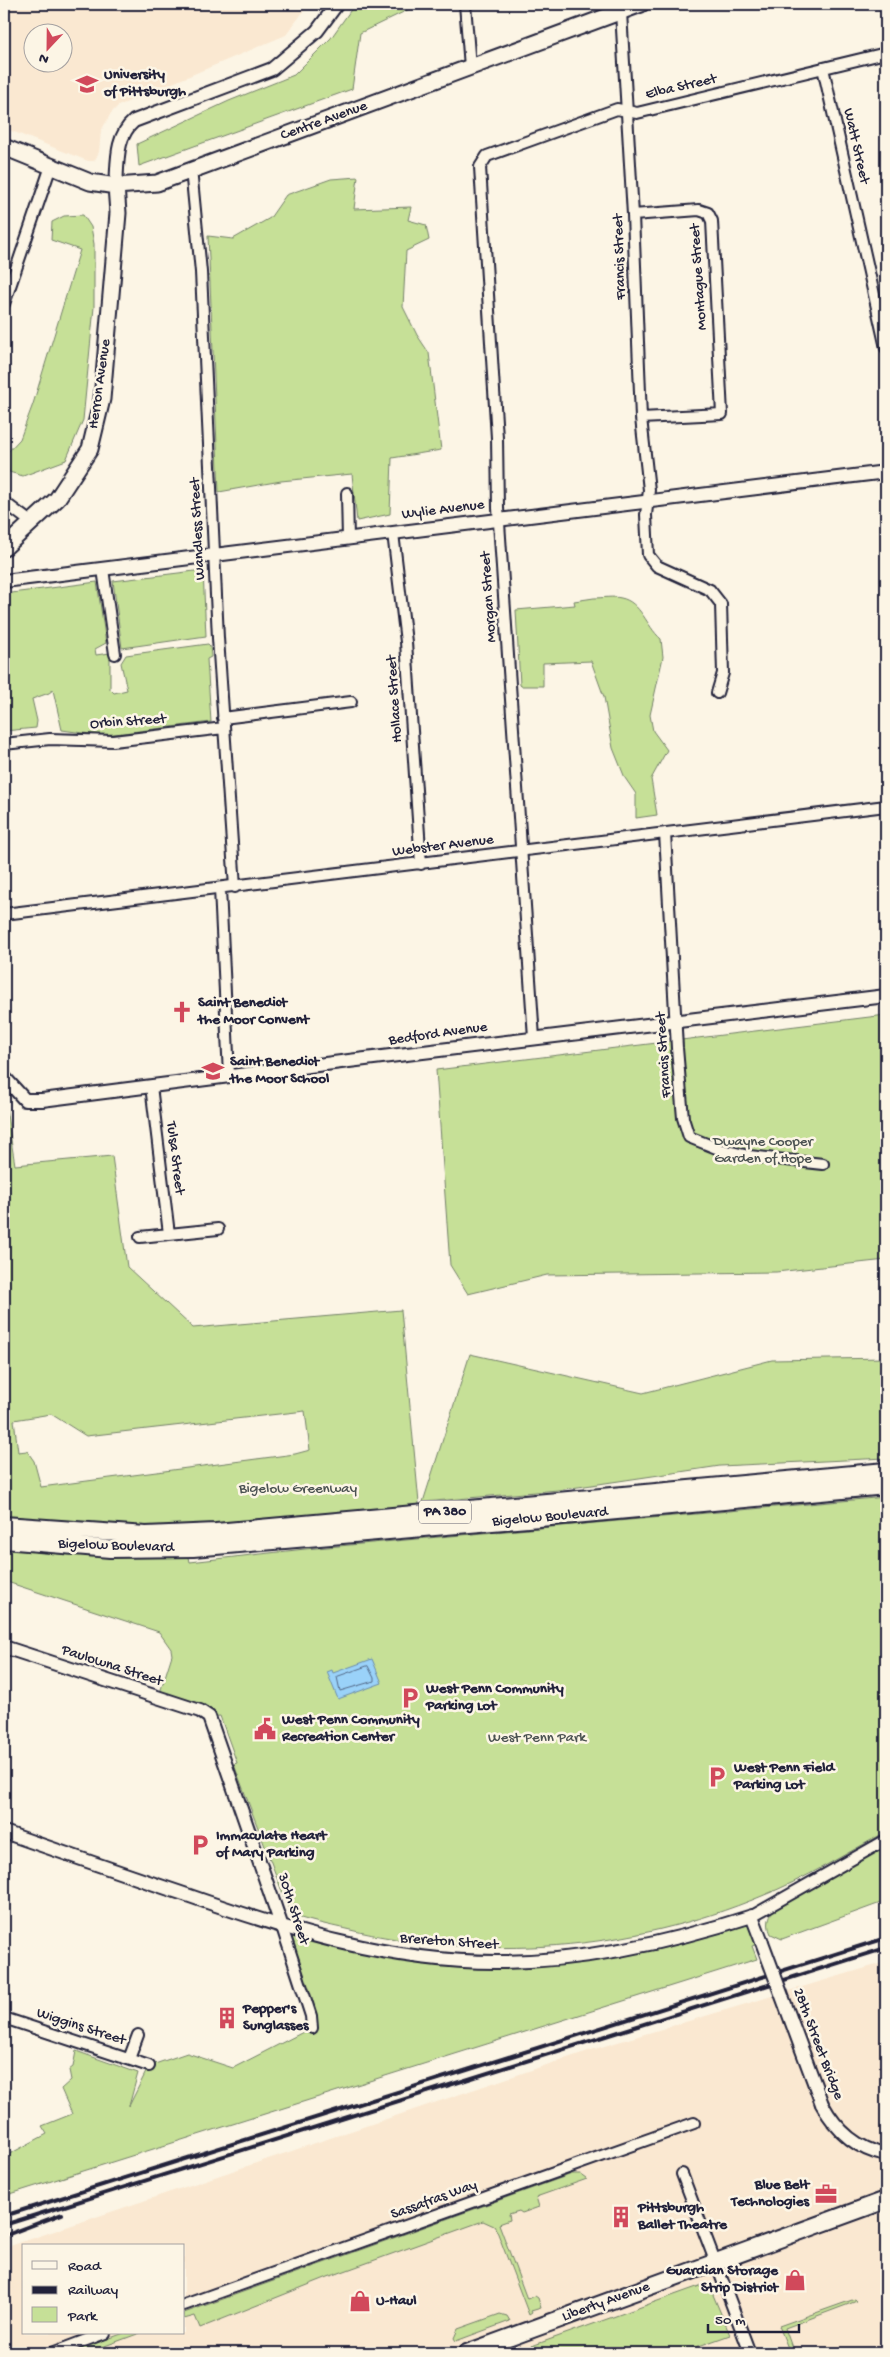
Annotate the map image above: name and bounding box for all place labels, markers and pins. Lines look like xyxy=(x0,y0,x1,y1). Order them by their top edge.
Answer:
place label: University of Pittsburgh xyxy=(103,66,186,101)
school or university icon: University of Pittsburgh xyxy=(74,71,100,97)
place label: Saint Benedict the Moor Convent xyxy=(196,994,311,1029)
church icon: Saint Benedict the Moor Convent xyxy=(169,999,195,1025)
place label: Saint Benedict the Moor School xyxy=(228,1053,330,1088)
school or university icon: Saint Benedict the Moor School xyxy=(200,1058,226,1084)
place label: West Penn Community Parking Lot xyxy=(425,1680,564,1715)
parking icon: West Penn Community Parking Lot xyxy=(397,1685,423,1711)
place label: West Penn Community Recreation Center xyxy=(281,1711,420,1746)
public building icon: West Penn Community Recreation Center xyxy=(252,1716,278,1742)
place label: West Penn Field Parking Lot xyxy=(733,1759,836,1794)
parking icon: West Penn Field Parking Lot xyxy=(704,1764,730,1790)
place label: Immaculate Heart of Mary Parking xyxy=(215,1827,328,1862)
parking icon: Immaculate Heart of Mary Parking xyxy=(187,1832,213,1858)
place label: Pepper's Sunglasses xyxy=(242,2000,310,2035)
building icon: Pepper's Sunglasses xyxy=(214,2005,240,2031)
place label: Blue Belt Technologies xyxy=(730,2176,811,2211)
office icon: Blue Belt Technologies xyxy=(813,2181,839,2207)
place label: Pittsburgh Ballet Theatre xyxy=(637,2199,728,2234)
building icon: Pittsburgh Ballet Theatre xyxy=(608,2204,634,2230)
place label: Guardian Storage Strip District xyxy=(666,2262,780,2297)
shop icon: Guardian Storage Strip District xyxy=(782,2267,808,2293)
shop icon: U-Haul xyxy=(347,2288,373,2314)
place label: U-Haul xyxy=(376,2292,417,2310)

